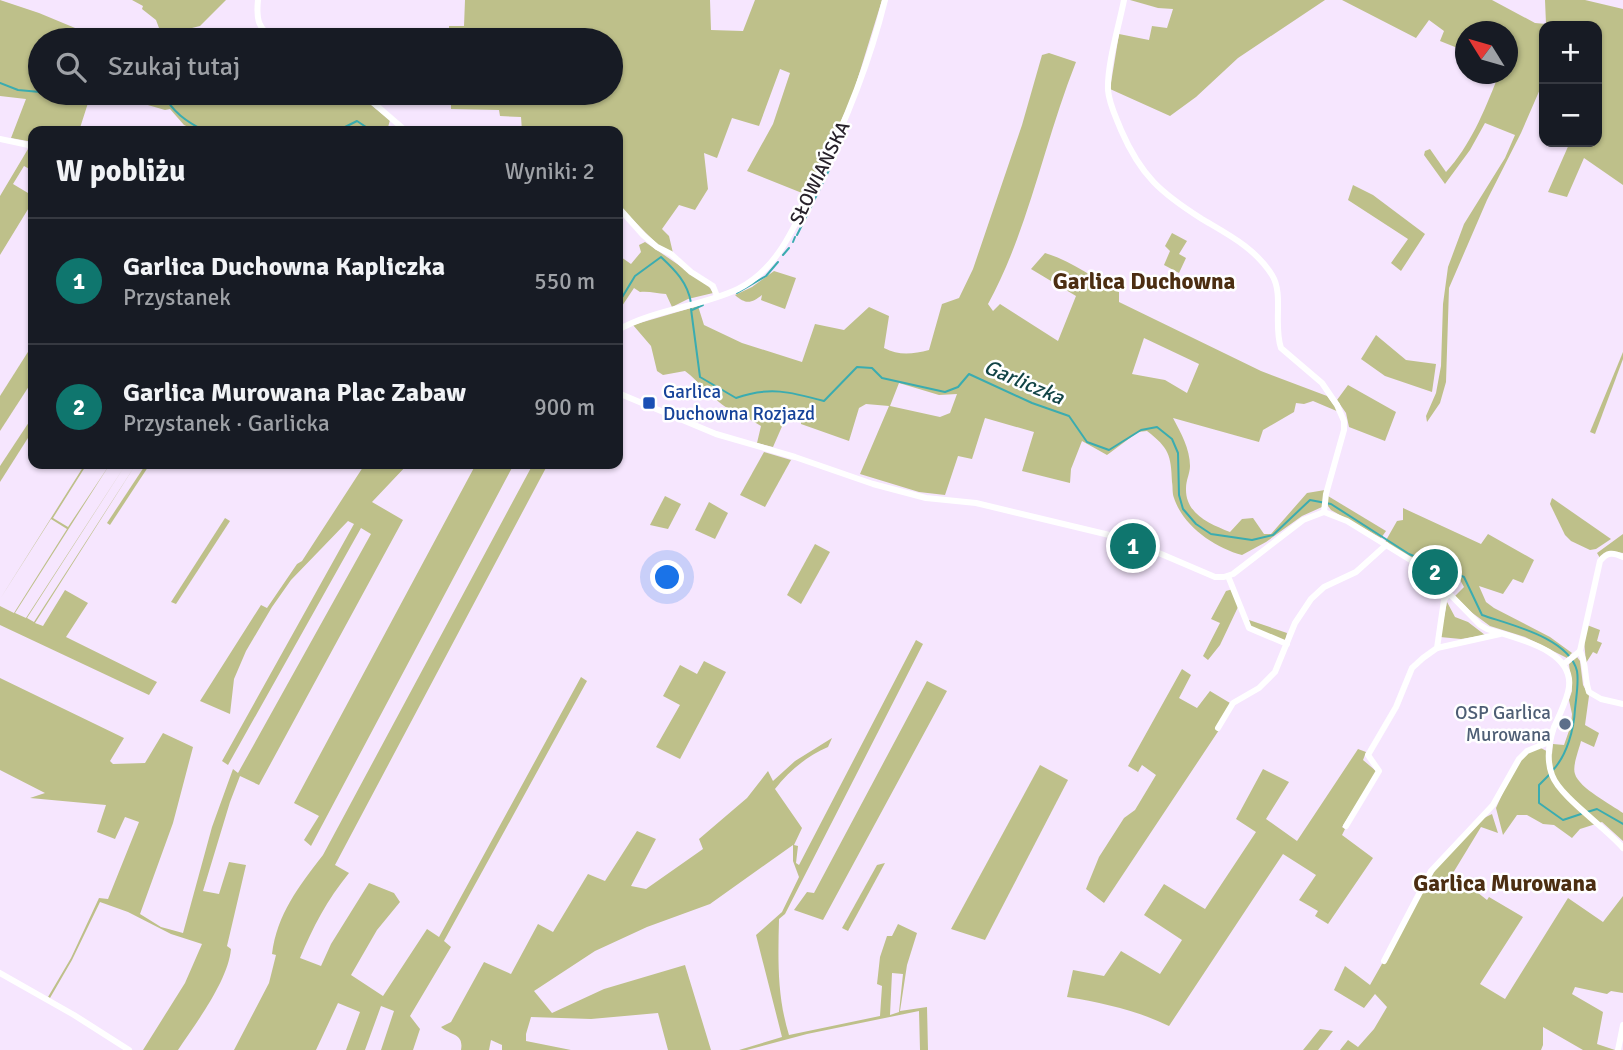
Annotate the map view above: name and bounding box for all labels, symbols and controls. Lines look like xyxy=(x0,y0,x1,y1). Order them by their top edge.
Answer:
north arrow xyxy=(1455,21,1518,84)
map controls xyxy=(1539,21,1602,147)
button: + xyxy=(1539,21,1602,84)
search box xyxy=(28,28,623,105)
icon: search xyxy=(52,48,90,86)
text: Szukaj tutaj xyxy=(108,51,240,83)
button: − xyxy=(1539,84,1602,147)
street label: SŁOWIAŃSKA xyxy=(785,117,856,229)
text: W pobliżu xyxy=(56,153,185,190)
text: Wyniki: 2 xyxy=(505,157,595,186)
text: Garlica Duchowna Kapliczka xyxy=(123,251,445,283)
text: 1 xyxy=(73,267,85,296)
text: 550 m xyxy=(534,267,595,296)
district label: Garlica Duchowna xyxy=(1053,267,1235,296)
text: Przystanek xyxy=(123,283,231,312)
water label: Garliczka xyxy=(980,354,1069,411)
text: Garlica Murowana Plac Zabaw xyxy=(123,377,466,409)
place label: Garlica Duchowna Rozjazd xyxy=(663,380,815,426)
text: 2 xyxy=(73,393,85,422)
text: 900 m xyxy=(534,393,595,422)
marker: Garlica Duchowna Rozjazd xyxy=(641,395,657,411)
text: Przystanek · Garlicka xyxy=(123,409,330,438)
pin: 1 xyxy=(1110,520,1156,572)
pin: 2 xyxy=(1412,546,1458,598)
your location xyxy=(650,560,684,594)
place label: OSP Garlica Murowana xyxy=(1455,701,1551,747)
marker: OSP Garlica Murowana xyxy=(1557,716,1573,732)
district label: Garlica Murowana xyxy=(1413,869,1597,898)

